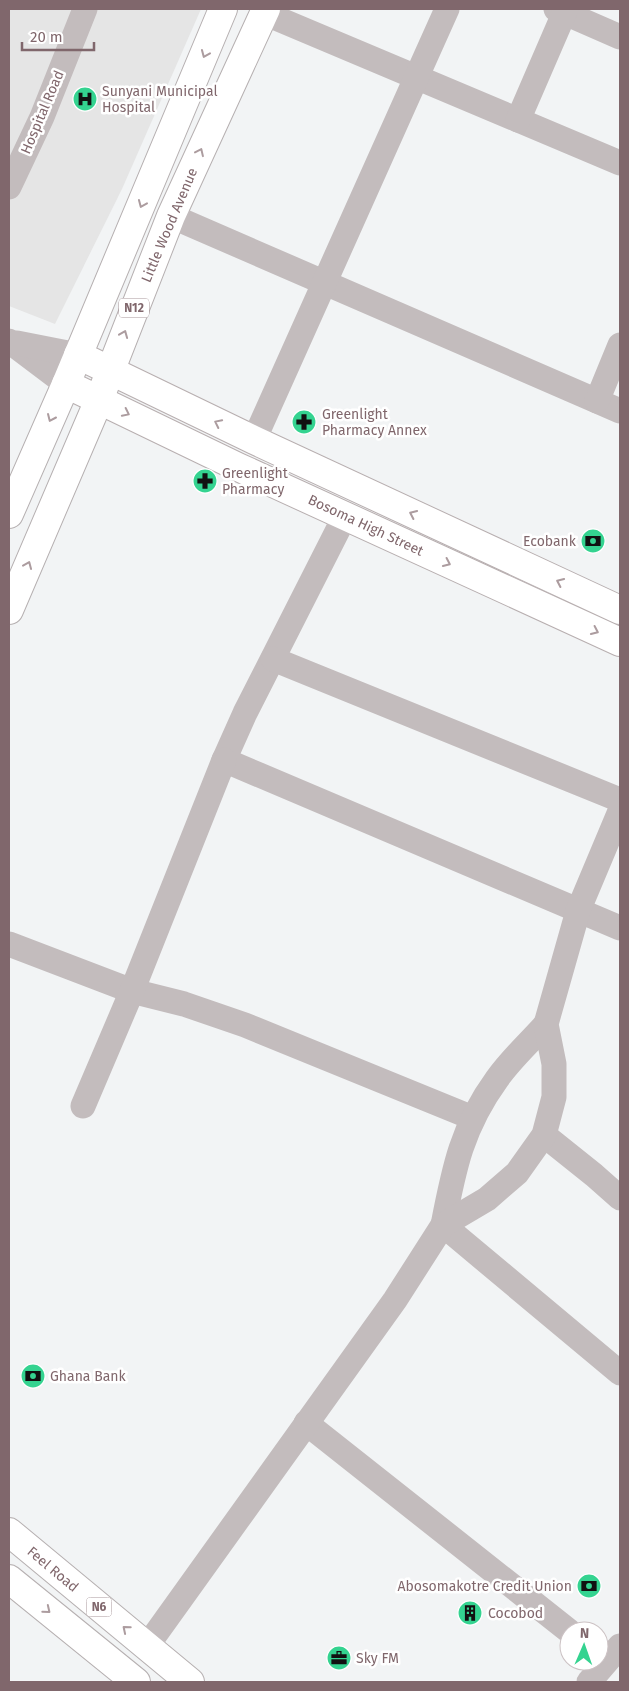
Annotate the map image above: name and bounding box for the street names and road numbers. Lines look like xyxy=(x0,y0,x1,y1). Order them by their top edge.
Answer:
street label: Hospital Road xyxy=(17,68,68,156)
street label: Little Wood Avenue xyxy=(138,165,201,285)
road number: N12 xyxy=(119,298,149,318)
street label: Bosoma High Street xyxy=(305,491,427,560)
street label: Feel Road xyxy=(24,1543,82,1596)
road number: N6 xyxy=(86,1598,112,1616)

